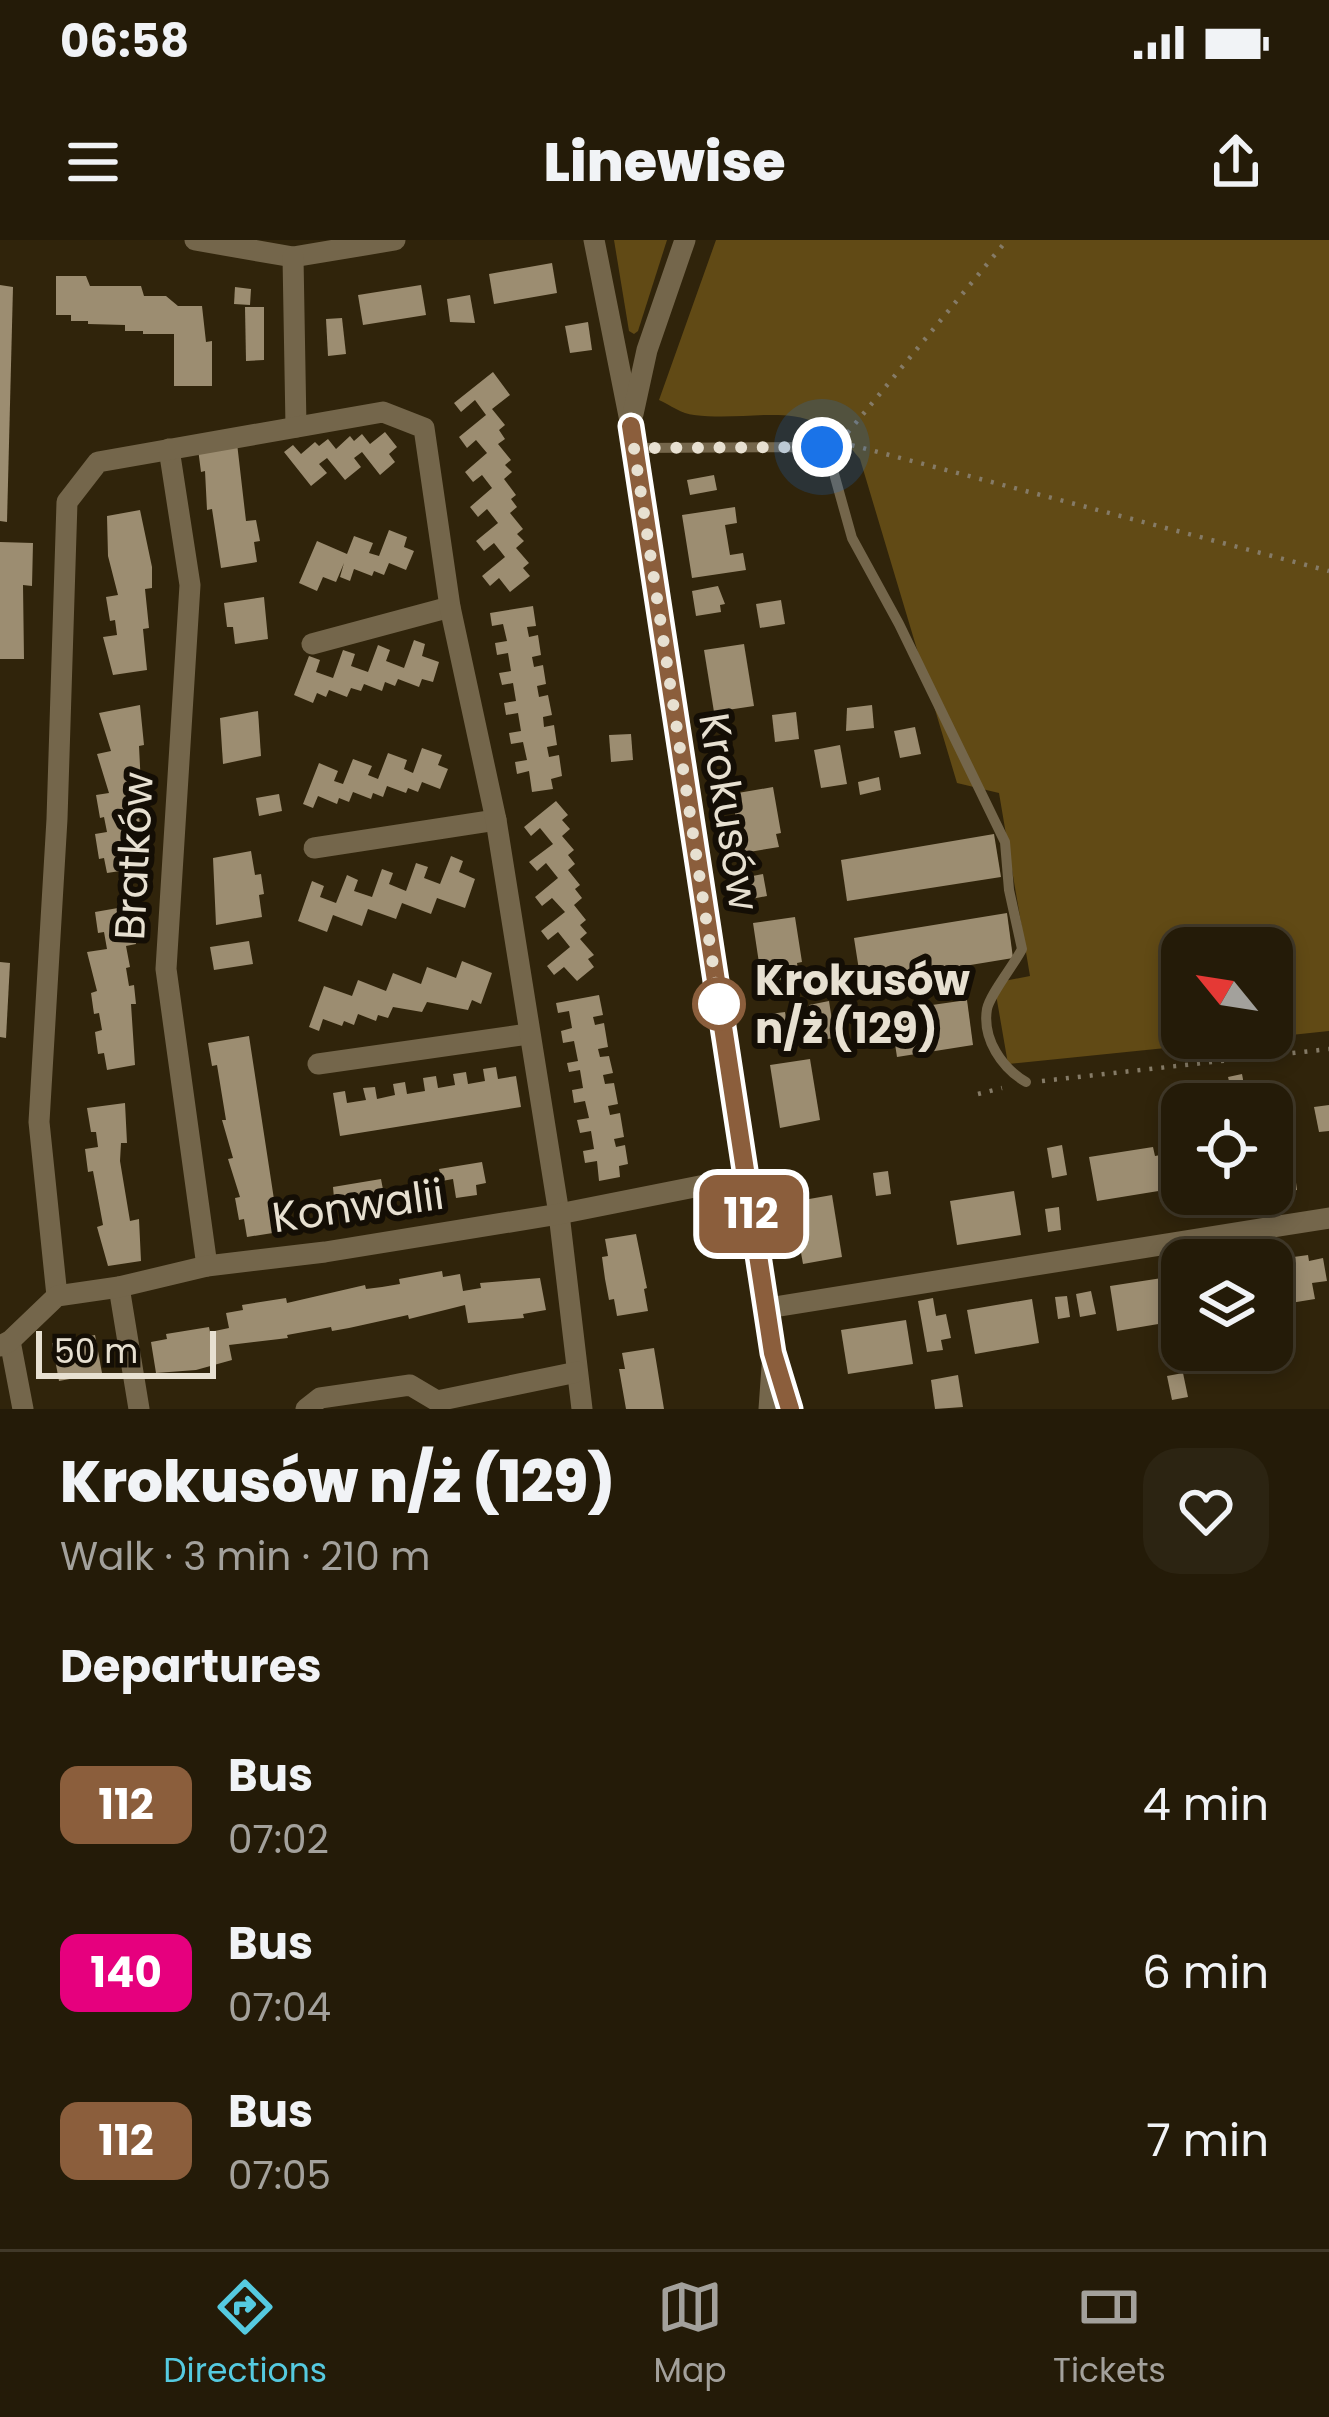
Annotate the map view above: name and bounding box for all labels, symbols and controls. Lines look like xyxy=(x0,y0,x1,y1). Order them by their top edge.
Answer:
text: 06:58 xyxy=(60,10,189,73)
text: Linewise xyxy=(544,124,785,200)
icon: menu xyxy=(60,129,126,195)
icon: share xyxy=(1203,129,1269,195)
your location xyxy=(792,417,852,477)
street label: Krokusów xyxy=(684,709,774,915)
street label: Bratków xyxy=(100,771,168,941)
north arrow xyxy=(1161,927,1293,1059)
map controls xyxy=(1161,927,1293,1371)
place label: Krokusów n/ż (129) xyxy=(755,951,970,1058)
marker: Krokusów n/ż (129) xyxy=(694,979,744,1029)
button: locate xyxy=(1161,1083,1293,1215)
street label: Konwalii xyxy=(268,1165,448,1247)
line badge: 112 xyxy=(682,1175,820,1253)
text: 112 xyxy=(723,1184,779,1243)
button: layers xyxy=(1161,1239,1293,1371)
scale bar xyxy=(36,1325,216,1378)
text: 50 m xyxy=(54,1328,138,1375)
text: Krokusów n/ż (129) xyxy=(60,1442,615,1522)
button: heart xyxy=(1143,1448,1269,1574)
text: Walk · 3 min · 210 m xyxy=(60,1529,430,1584)
text: Departures xyxy=(60,1635,322,1698)
text: Bus xyxy=(228,1744,313,1807)
text: 4 min xyxy=(1142,1773,1269,1836)
text: 112 xyxy=(98,1775,154,1834)
text: 07:02 xyxy=(228,1812,329,1867)
text: Bus xyxy=(228,1912,313,1975)
text: 6 min xyxy=(1142,1941,1269,2004)
text: 140 xyxy=(90,1943,162,2002)
text: 07:04 xyxy=(228,1980,331,2035)
text: Bus xyxy=(228,2080,313,2143)
text: 7 min xyxy=(1146,2109,1269,2172)
text: 112 xyxy=(98,2111,154,2170)
text: 07:05 xyxy=(228,2148,331,2203)
tab: Directions xyxy=(163,2274,327,2396)
tab: Map xyxy=(654,2274,727,2396)
tab: Tickets xyxy=(1053,2274,1166,2396)

